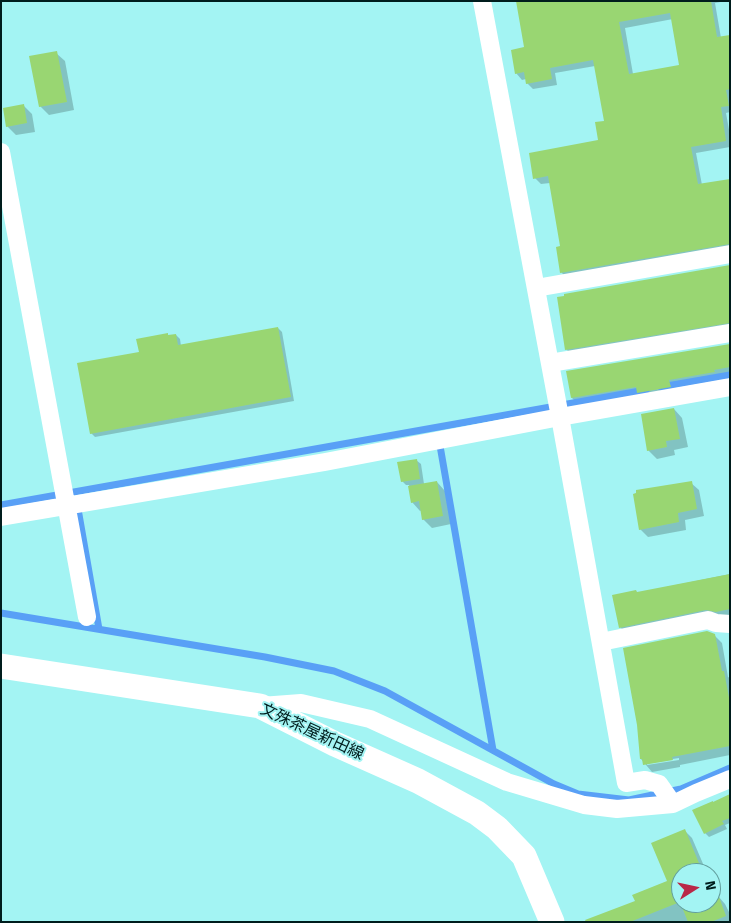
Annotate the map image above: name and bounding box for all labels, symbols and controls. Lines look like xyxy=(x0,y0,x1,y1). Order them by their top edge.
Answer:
street label: 文殊茶屋新田線 xyxy=(257,700,367,764)
north arrow xyxy=(671,863,721,913)
text: N xyxy=(701,879,719,892)

